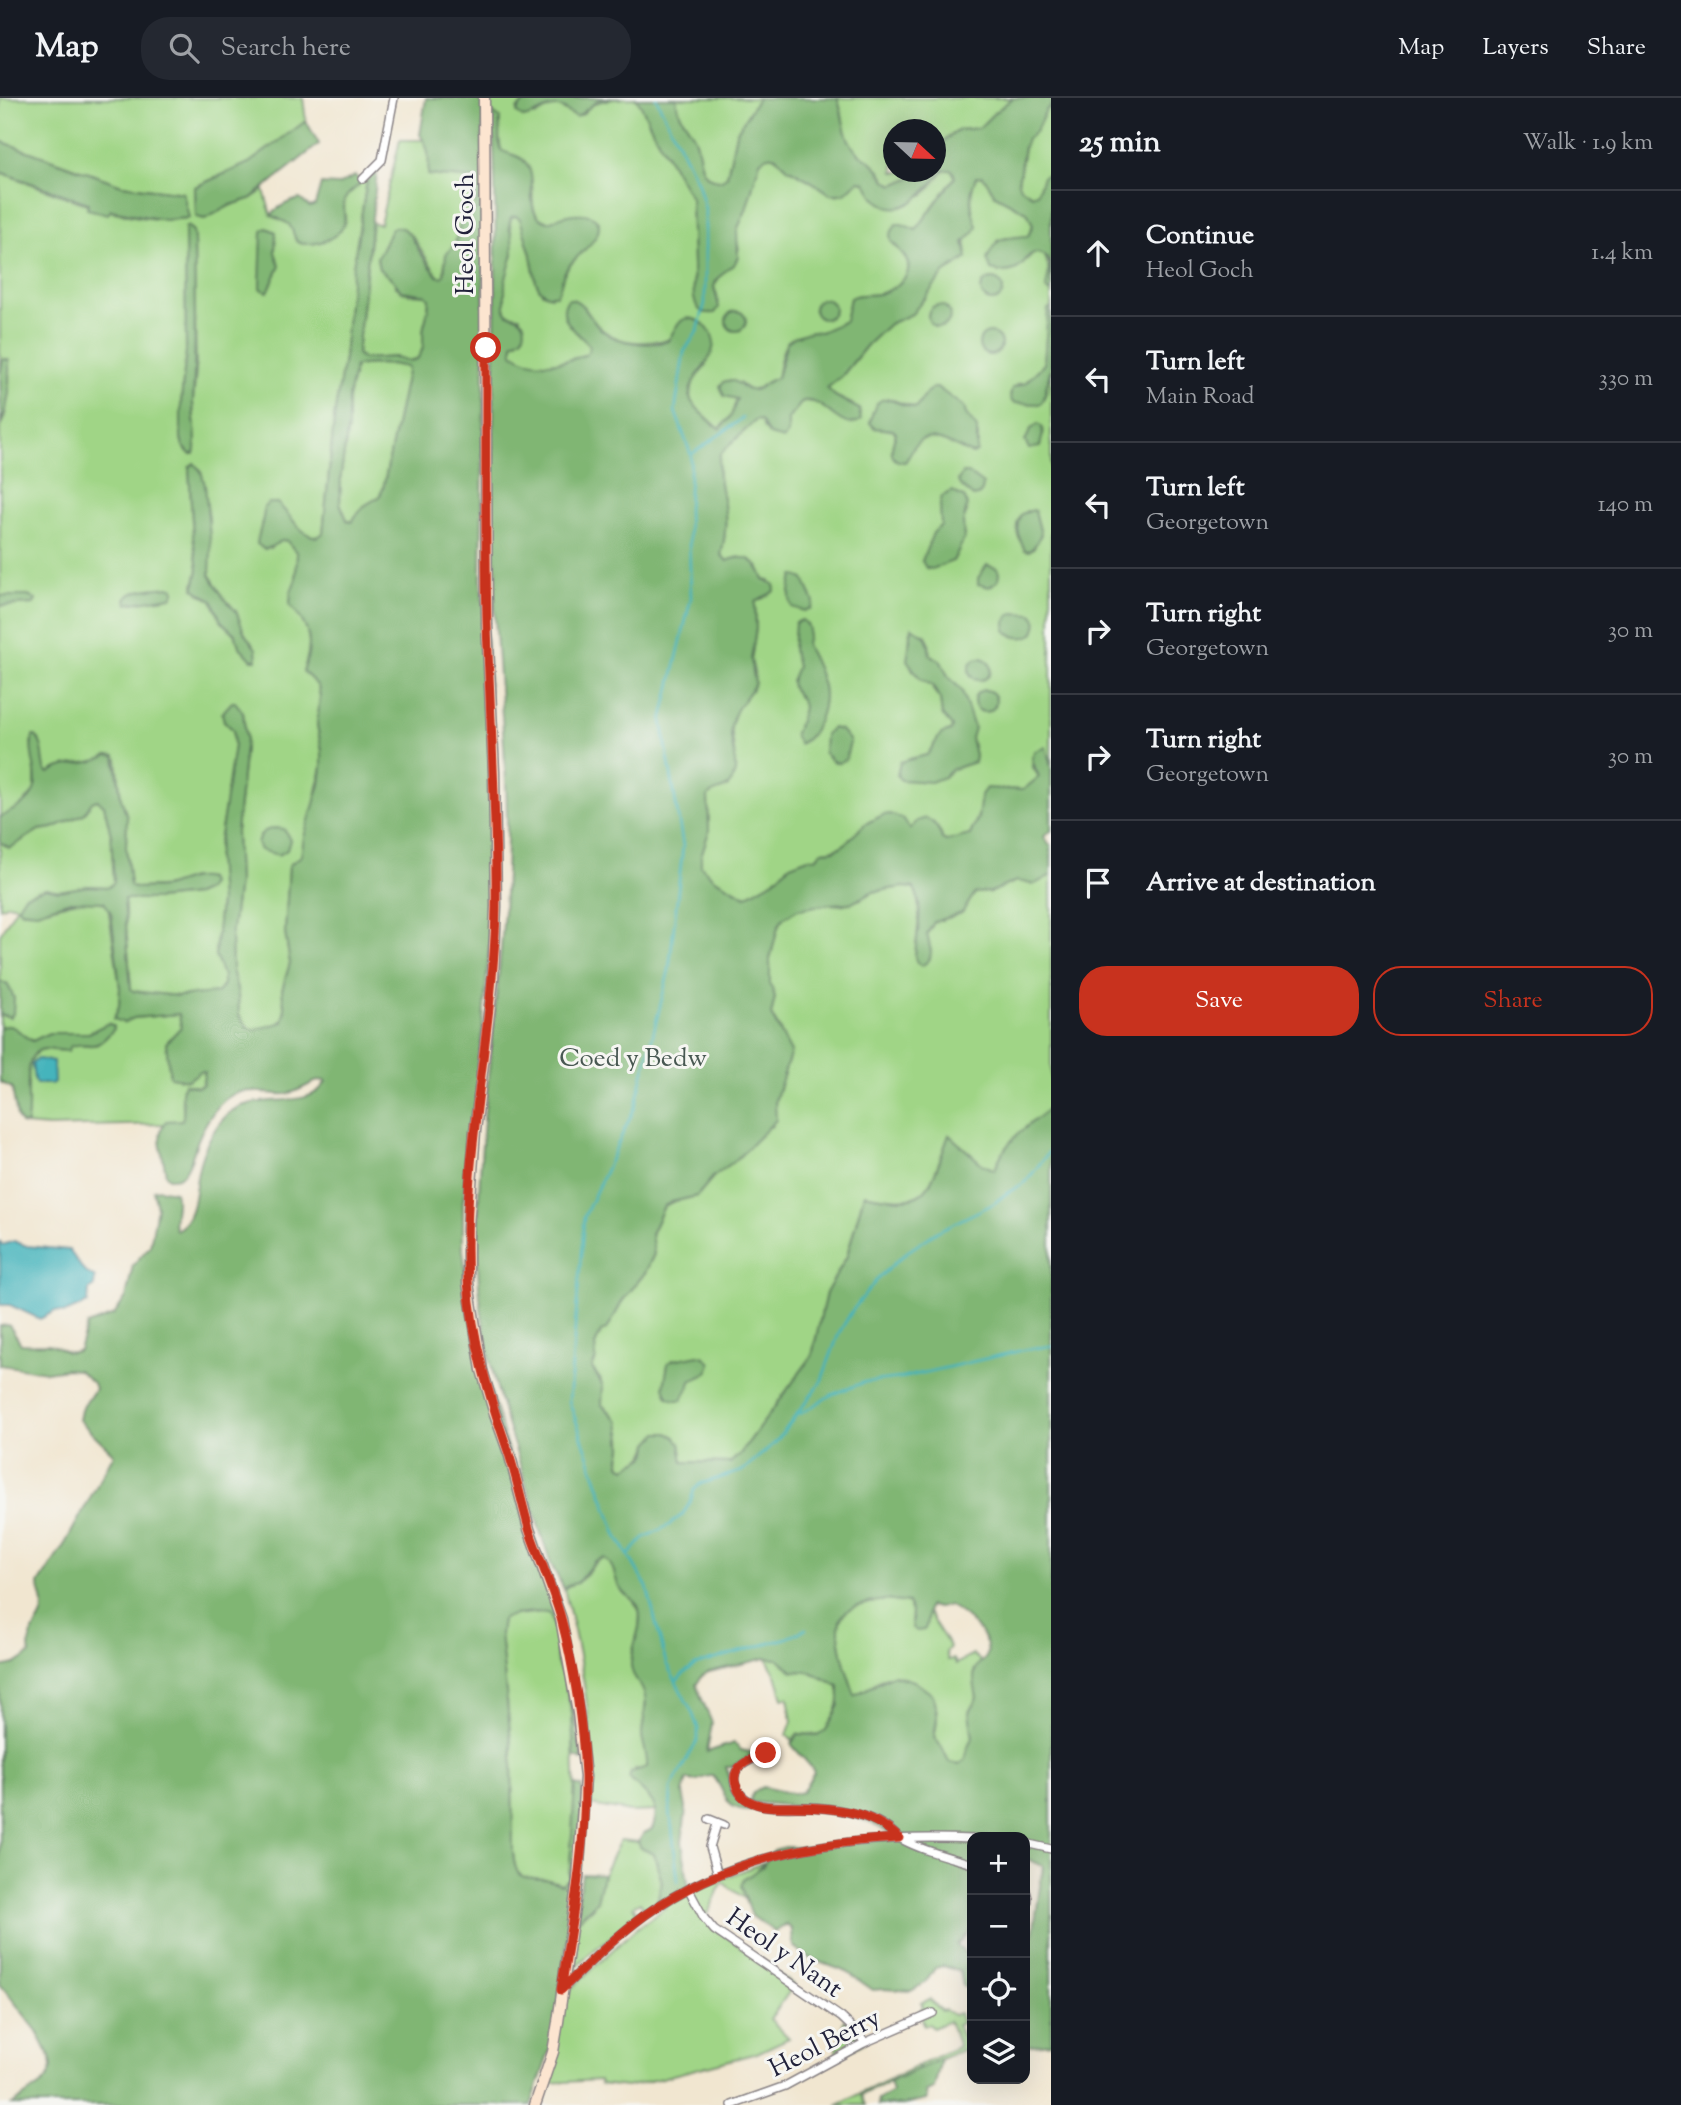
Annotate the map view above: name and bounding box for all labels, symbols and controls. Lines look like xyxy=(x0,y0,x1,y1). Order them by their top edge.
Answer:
search box xyxy=(141,17,631,80)
text: Map xyxy=(35,24,99,72)
icon: search xyxy=(165,29,203,67)
text: Search here xyxy=(221,30,351,67)
text: Map xyxy=(1398,31,1444,65)
text: Layers xyxy=(1482,31,1549,65)
text: Share xyxy=(1587,31,1646,65)
north arrow xyxy=(883,119,946,182)
text: 25 min xyxy=(1079,122,1161,165)
text: Walk · 1.9 km xyxy=(1523,127,1653,160)
street label: Heol Goch xyxy=(448,173,485,295)
text: Continue xyxy=(1146,218,1254,255)
icon: ahead xyxy=(1079,234,1117,272)
text: 1.4 km xyxy=(1591,237,1653,270)
text: Heol Goch xyxy=(1146,255,1254,288)
route start xyxy=(470,332,501,363)
text: Turn left xyxy=(1146,344,1245,381)
icon: left xyxy=(1079,360,1117,398)
text: 330 m xyxy=(1599,363,1653,396)
text: Main Road xyxy=(1146,381,1254,414)
text: Turn left xyxy=(1146,470,1245,507)
icon: left xyxy=(1079,486,1117,524)
text: 140 m xyxy=(1598,489,1653,522)
text: Georgetown xyxy=(1146,507,1269,540)
text: Turn right xyxy=(1146,596,1261,633)
icon: right xyxy=(1079,612,1117,650)
text: 30 m xyxy=(1608,615,1653,648)
text: Georgetown xyxy=(1146,633,1269,666)
text: Turn right xyxy=(1146,722,1261,759)
icon: right xyxy=(1079,738,1117,776)
text: 30 m xyxy=(1608,741,1653,774)
text: Georgetown xyxy=(1146,759,1269,792)
icon: arrive xyxy=(1079,864,1117,902)
text: Arrive at destination xyxy=(1146,865,1376,902)
button: Save xyxy=(1079,966,1359,1036)
button: Share xyxy=(1373,966,1653,1036)
park label: Coed y Bedw xyxy=(559,1041,707,1078)
route end xyxy=(750,1737,781,1768)
map controls xyxy=(967,1832,1030,2084)
button: + xyxy=(967,1832,1030,1895)
button: − xyxy=(967,1895,1030,1958)
street label: Heol y Nant xyxy=(718,1900,849,2008)
button: locate xyxy=(967,1958,1030,2021)
street label: Heol Berry xyxy=(763,2000,887,2088)
button: layers xyxy=(967,2021,1030,2084)

